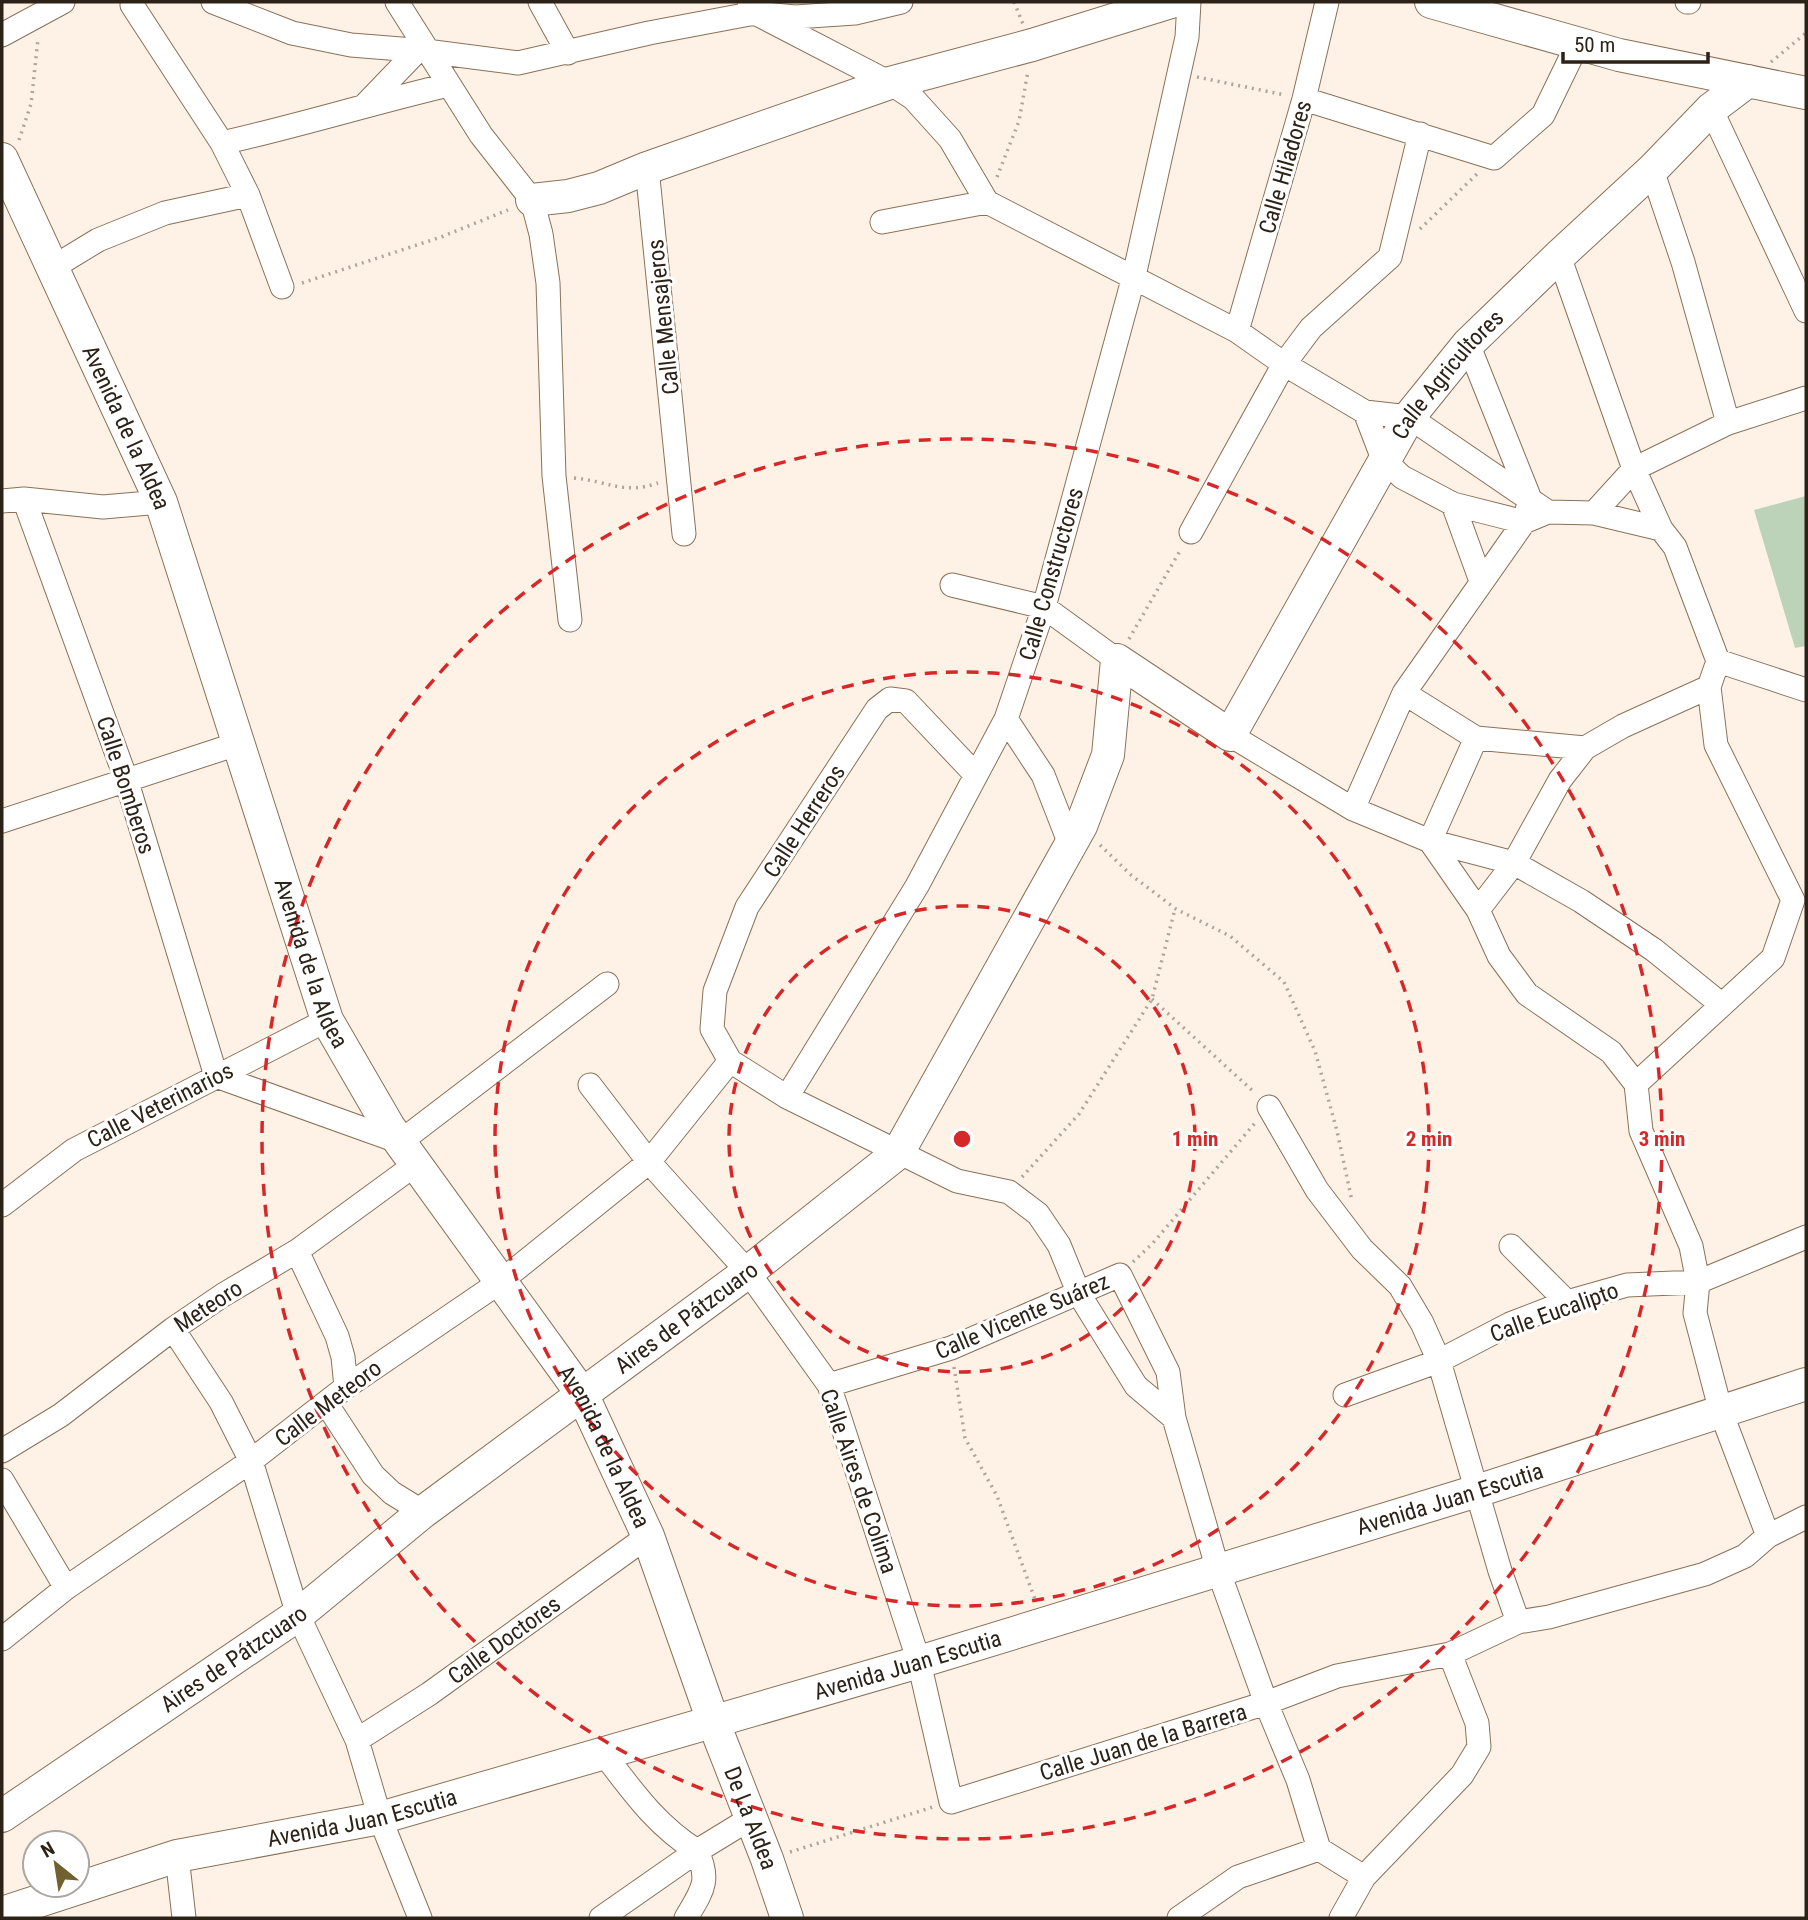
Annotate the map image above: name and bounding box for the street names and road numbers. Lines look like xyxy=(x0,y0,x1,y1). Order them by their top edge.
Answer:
street label: Calle Hiladores xyxy=(1254,97,1317,237)
street label: Calle Mensajeros xyxy=(642,238,685,396)
street label: Calle Agricultores xyxy=(1386,304,1509,444)
street label: Avenida de la Aldea xyxy=(76,341,176,513)
street label: Calle Constructores xyxy=(1014,485,1089,664)
street label: Calle Bomberos xyxy=(91,713,160,857)
street label: Calle Herreros xyxy=(758,760,851,883)
street label: Avenida de la Aldea xyxy=(268,875,353,1053)
street label: Calle Veterinarios xyxy=(83,1057,238,1154)
street label: Aires de Pátzcuaro xyxy=(610,1256,763,1380)
street label: Calle Vicente Suárez xyxy=(931,1268,1113,1365)
street label: Meteoro xyxy=(169,1275,247,1338)
street label: Calle Eucalipto xyxy=(1486,1277,1622,1348)
street label: Calle Meteoro xyxy=(270,1355,387,1452)
street label: Avenida de la Aldea xyxy=(552,1360,655,1532)
street label: Calle Aires de Colima xyxy=(814,1385,903,1577)
street label: Avenida Juan Escutia xyxy=(1353,1457,1547,1541)
street label: Calle Doctores xyxy=(443,1591,566,1690)
street label: Aires de Pátzcuaro xyxy=(156,1600,313,1718)
street label: Avenida Juan Escutia xyxy=(811,1625,1005,1706)
street label: Calle Juan de la Barrera xyxy=(1036,1698,1250,1787)
street label: De La Aldea xyxy=(718,1763,783,1873)
street label: Avenida Juan Escutia xyxy=(265,1783,460,1853)

